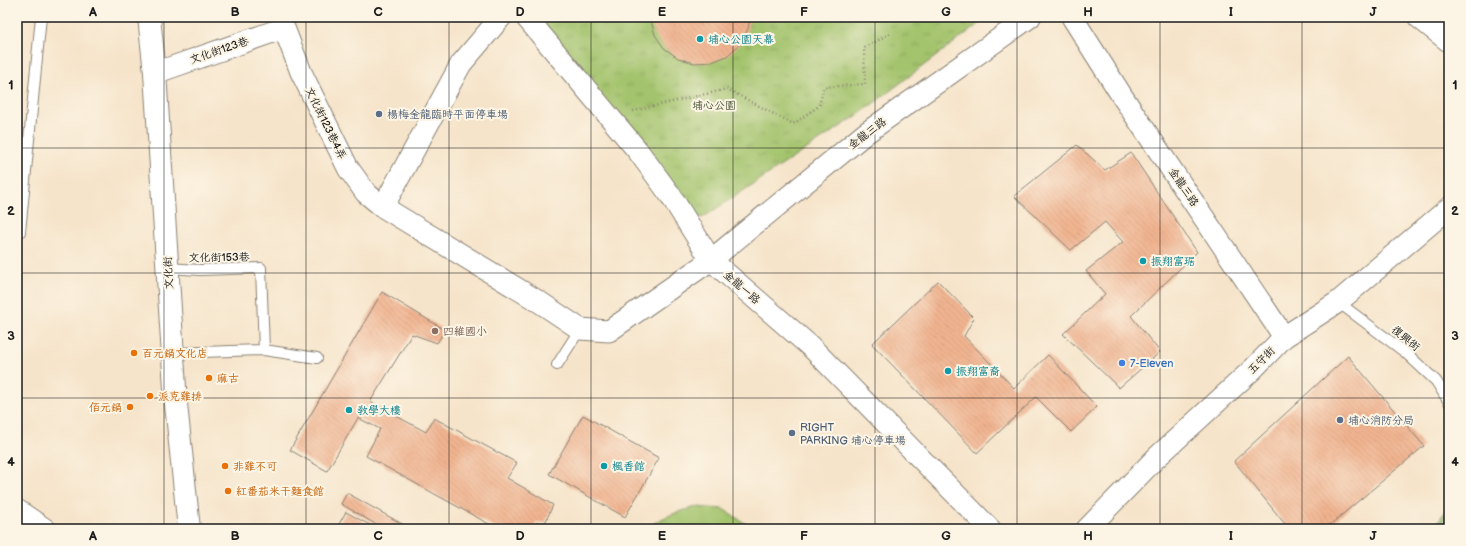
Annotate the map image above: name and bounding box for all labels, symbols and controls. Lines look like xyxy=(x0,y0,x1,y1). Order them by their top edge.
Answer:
text: A xyxy=(88,4,97,20)
text: B xyxy=(230,4,240,20)
text: C xyxy=(373,4,383,20)
text: D xyxy=(515,4,525,20)
text: E xyxy=(658,4,667,20)
text: F xyxy=(800,4,808,20)
text: G xyxy=(941,4,951,20)
text: H xyxy=(1083,4,1093,20)
text: I xyxy=(1229,4,1233,20)
text: J xyxy=(1369,4,1377,20)
place label: 埔心公園天幕 xyxy=(708,33,774,46)
street label: 文化街123巷 xyxy=(188,34,250,67)
marker: 埔心公園天幕 xyxy=(695,34,705,44)
text: 1 xyxy=(8,77,14,93)
text: 1 xyxy=(1452,77,1458,93)
street label: 文化街123巷4弄 xyxy=(302,85,349,162)
park label: 埔心公園 xyxy=(692,99,736,112)
place label: 楊梅金龍臨時平面停車場 xyxy=(387,108,508,121)
marker: 楊梅金龍臨時平面停車場 xyxy=(374,109,384,119)
street label: 金龍三路 xyxy=(846,115,889,152)
street label: 金龍三路 xyxy=(1166,165,1201,209)
text: 2 xyxy=(7,203,15,219)
text: 2 xyxy=(1451,203,1459,219)
street label: 文化街153巷 xyxy=(188,250,250,265)
street label: 文化街 xyxy=(161,255,176,290)
place label: 振翔富琚 xyxy=(1151,255,1195,268)
marker: 振翔富琚 xyxy=(1138,256,1148,266)
street label: 金龍一路 xyxy=(721,268,763,307)
street label: 復興街 xyxy=(1389,323,1423,354)
place label: 四維國小 xyxy=(443,325,487,338)
marker: 四維國小 xyxy=(430,326,440,336)
text: 3 xyxy=(7,328,15,344)
text: 3 xyxy=(1451,328,1459,344)
street label: 五守街 xyxy=(1245,343,1278,377)
place label: 百元鍋文化店 xyxy=(142,347,208,360)
marker: 百元鍋文化店 xyxy=(129,348,139,358)
place label: 7-Eleven xyxy=(1130,357,1173,370)
marker: 7-Eleven xyxy=(1117,358,1127,368)
place label: 振翔富裔 xyxy=(956,365,1000,378)
marker: 振翔富裔 xyxy=(943,366,953,376)
place label: 麻古 xyxy=(217,372,239,385)
marker: 麻古 xyxy=(204,373,214,383)
place label: 派克雞排 xyxy=(158,390,202,403)
marker: 派克雞排 xyxy=(145,391,155,401)
place label: 佰元鍋 xyxy=(89,401,122,414)
marker: 佰元鍋 xyxy=(125,402,135,412)
place label: 教學大樓 xyxy=(357,404,401,417)
marker: 教學大樓 xyxy=(344,405,354,415)
place label: 埔心消防分局 xyxy=(1348,414,1414,427)
marker: 埔心消防分局 xyxy=(1335,415,1345,425)
place label: RIGHT PARKING 埔心停車場 xyxy=(800,421,906,447)
marker: RIGHT PARKING 埔心停車場 xyxy=(787,428,797,438)
text: 4 xyxy=(7,454,15,470)
text: 4 xyxy=(1451,454,1459,470)
place label: 非雞不可 xyxy=(233,460,277,473)
place label: 楓香館 xyxy=(612,460,645,473)
marker: 非雞不可 xyxy=(220,461,230,471)
marker: 楓香館 xyxy=(599,461,609,471)
place label: 紅番茄米干麵食館 xyxy=(236,485,324,498)
marker: 紅番茄米干麵食館 xyxy=(223,486,233,496)
text: A xyxy=(88,528,97,544)
text: B xyxy=(230,528,240,544)
text: C xyxy=(373,528,383,544)
text: D xyxy=(515,528,525,544)
text: E xyxy=(658,528,667,544)
text: F xyxy=(800,528,808,544)
text: G xyxy=(941,528,951,544)
text: H xyxy=(1083,528,1093,544)
text: I xyxy=(1229,528,1233,544)
text: J xyxy=(1369,528,1377,544)

